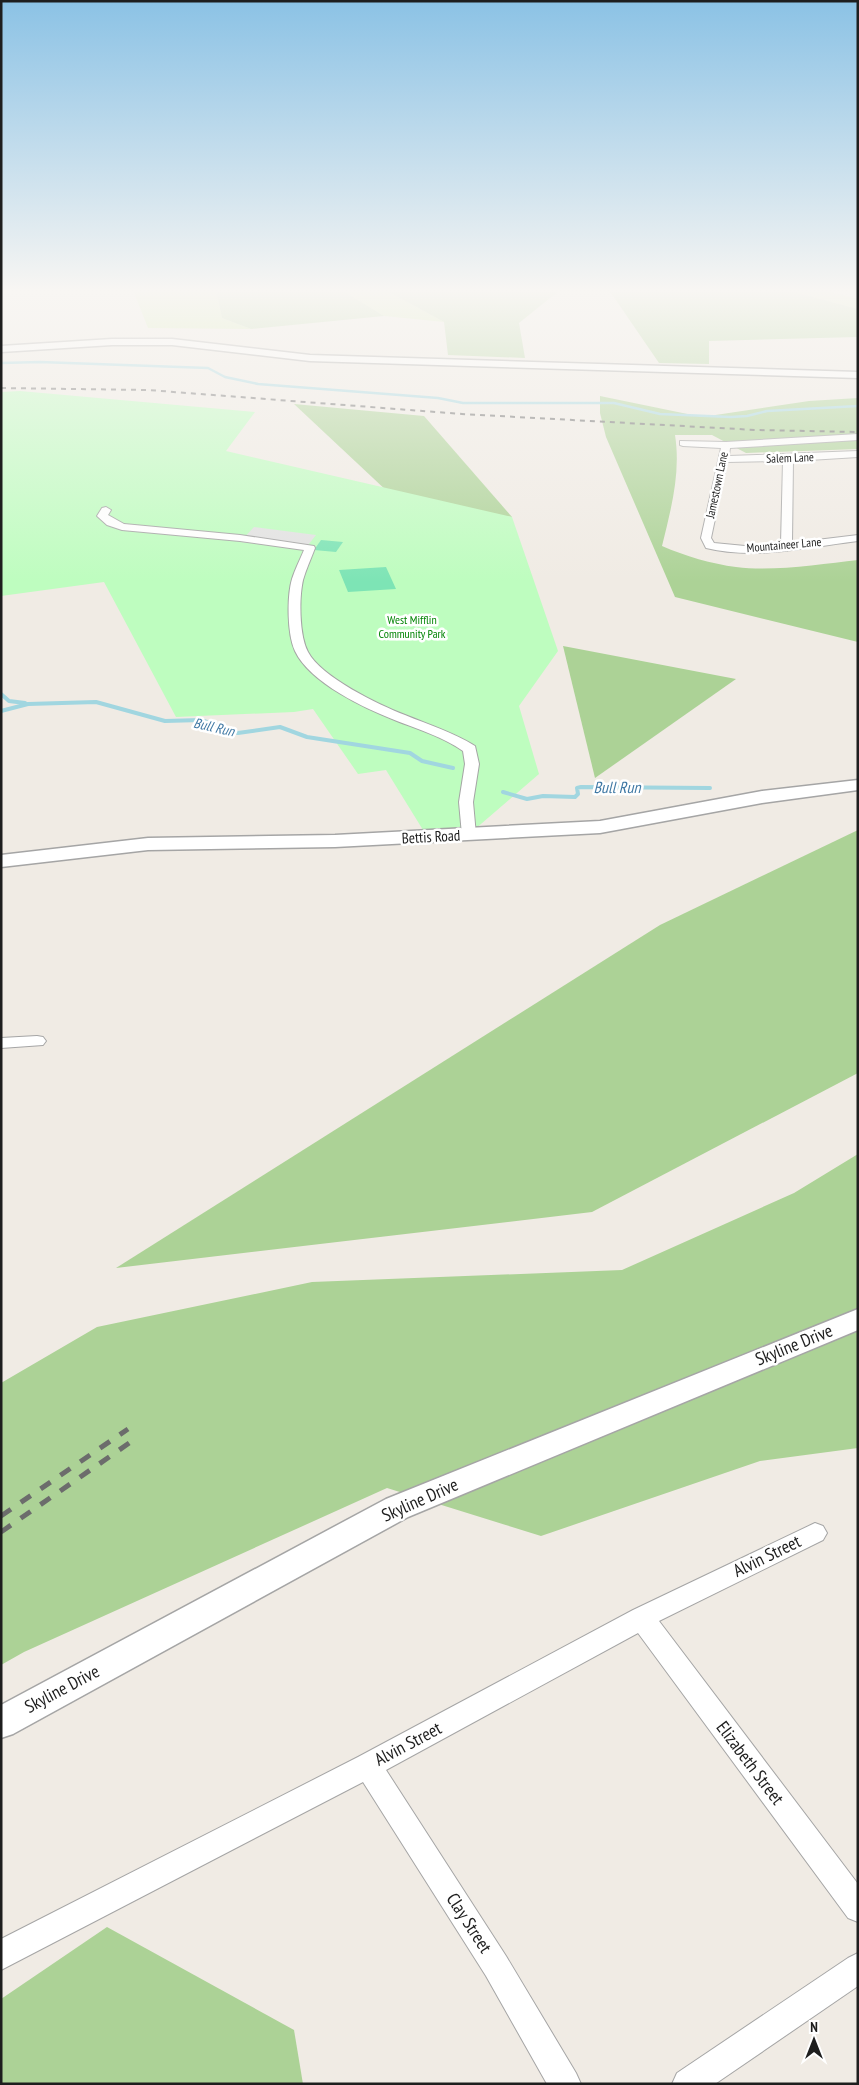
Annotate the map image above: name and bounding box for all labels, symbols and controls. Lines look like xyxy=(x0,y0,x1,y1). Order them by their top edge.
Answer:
street label: Salem Lane xyxy=(766,449,814,466)
street label: Jamestown Lane xyxy=(702,450,731,520)
street label: Mountaineer Lane xyxy=(746,534,822,555)
park label: West Mifflin Community Park xyxy=(379,612,446,641)
water label: Bull Run xyxy=(192,714,237,741)
water label: Bull Run xyxy=(594,777,641,797)
street label: Bettis Road xyxy=(401,825,461,848)
street label: Skyline Drive xyxy=(752,1319,836,1370)
street label: Skyline Drive xyxy=(378,1472,462,1527)
street label: Alvin Street xyxy=(729,1529,804,1582)
street label: Skyline Drive xyxy=(20,1659,103,1718)
street label: Alvin Street xyxy=(370,1716,445,1771)
street label: Elizabeth Street xyxy=(712,1716,789,1809)
street label: Clay Street xyxy=(442,1888,497,1957)
north arrow xyxy=(789,2015,839,2065)
text: N xyxy=(810,2018,818,2036)

